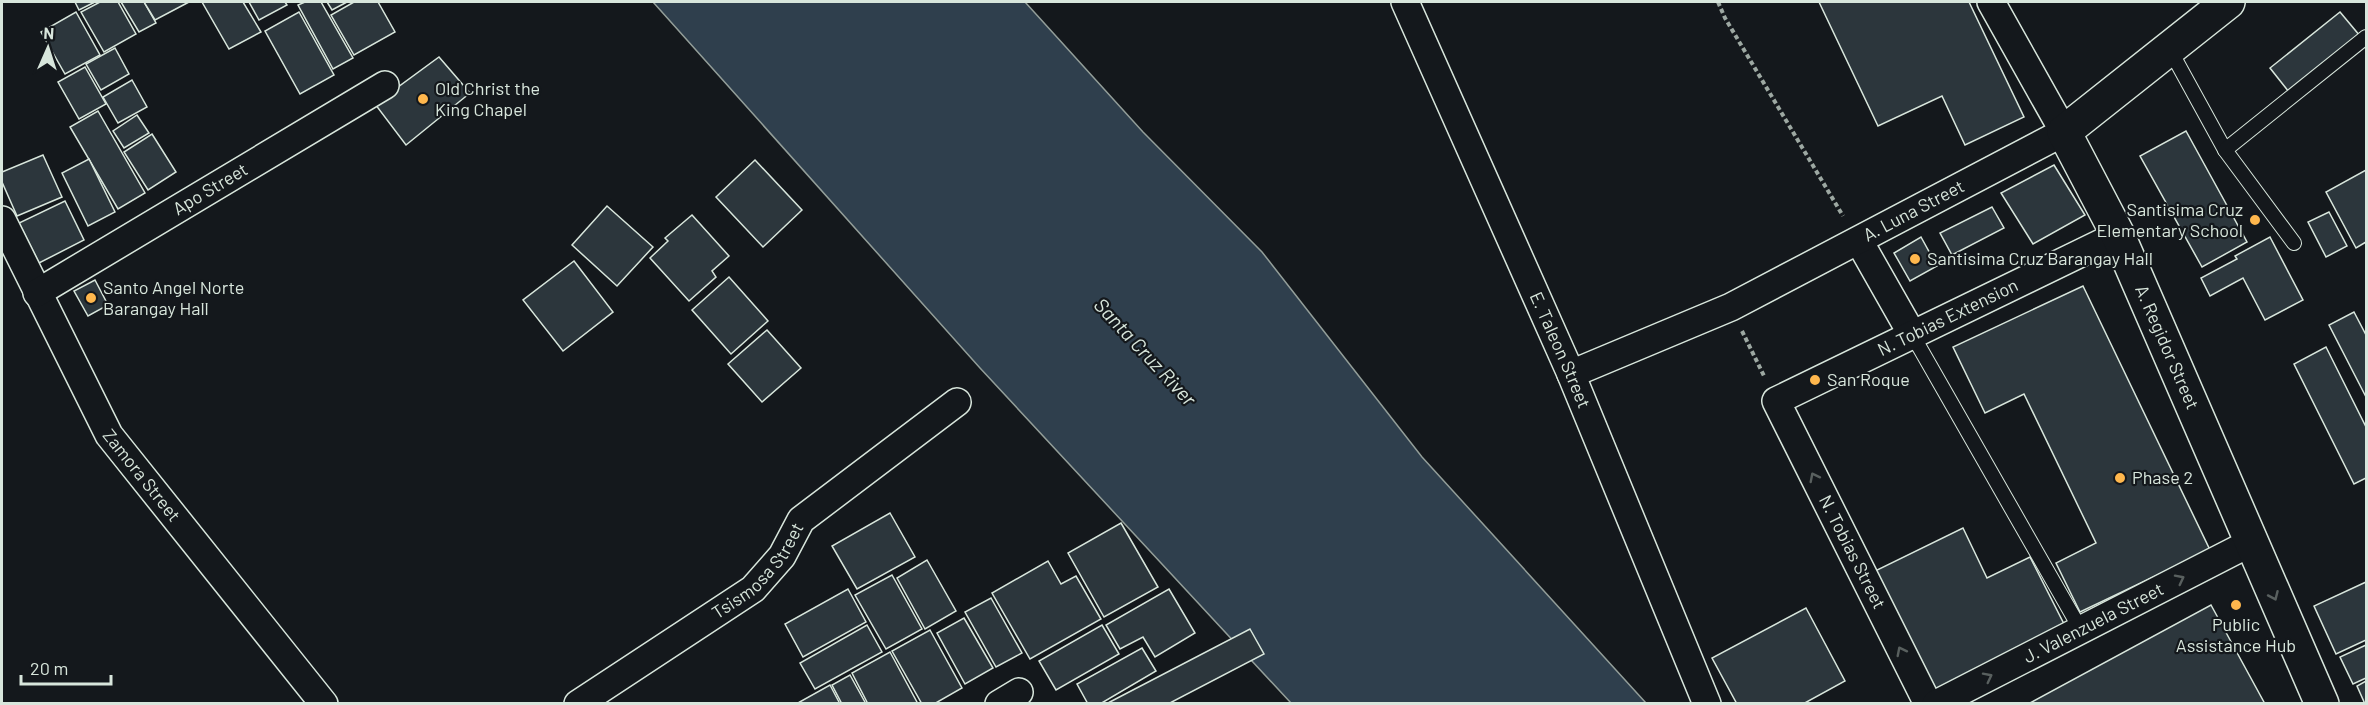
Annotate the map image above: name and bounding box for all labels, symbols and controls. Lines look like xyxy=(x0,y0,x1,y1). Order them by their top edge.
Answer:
north arrow xyxy=(18,18,78,78)
text: N xyxy=(43,23,55,42)
place label: Old Christ the King Chapel xyxy=(435,77,540,120)
marker: Old Christ the King Chapel xyxy=(416,92,430,106)
street label: Apo Street xyxy=(168,158,251,219)
street label: A. Luna Street xyxy=(1859,174,1968,246)
place label: Santisima Cruz Elementary School xyxy=(2096,198,2243,241)
marker: Santisima Cruz Elementary School xyxy=(2248,213,2262,227)
place label: Santisima Cruz Barangay Hall xyxy=(1927,247,2153,269)
marker: Santisima Cruz Barangay Hall xyxy=(1908,252,1922,266)
street label: N. Tobias Extension xyxy=(1874,273,2021,360)
place label: Santo Angel Norte Barangay Hall xyxy=(103,276,244,319)
street label: A. Regidor Street xyxy=(2131,281,2204,412)
street label: E. Taleon Street xyxy=(1526,288,1596,411)
marker: Santo Angel Norte Barangay Hall xyxy=(84,291,98,305)
water label: Santa Cruz River xyxy=(1090,292,1202,411)
place label: San Roque xyxy=(1827,368,1910,390)
marker: San Roque xyxy=(1808,373,1822,387)
street label: Zamora Street xyxy=(99,424,186,526)
place label: Phase 2 xyxy=(2132,466,2193,488)
marker: Phase 2 xyxy=(2113,471,2127,485)
one-way arrow xyxy=(1810,472,1821,483)
street label: N. Tobias Street xyxy=(1815,491,1891,612)
street label: Tsismosa Street xyxy=(707,519,808,623)
one-way arrow xyxy=(2174,574,2185,586)
street label: J. Valenzuela Street xyxy=(2019,577,2167,667)
one-way arrow xyxy=(2267,590,2279,601)
marker: Public Assistance Hub xyxy=(2229,598,2243,612)
place label: Public Assistance Hub xyxy=(2176,613,2296,656)
one-way arrow xyxy=(1897,647,1909,658)
scale bar xyxy=(21,648,111,686)
text: 20 m xyxy=(30,657,68,679)
one-way arrow xyxy=(1982,673,1992,684)

